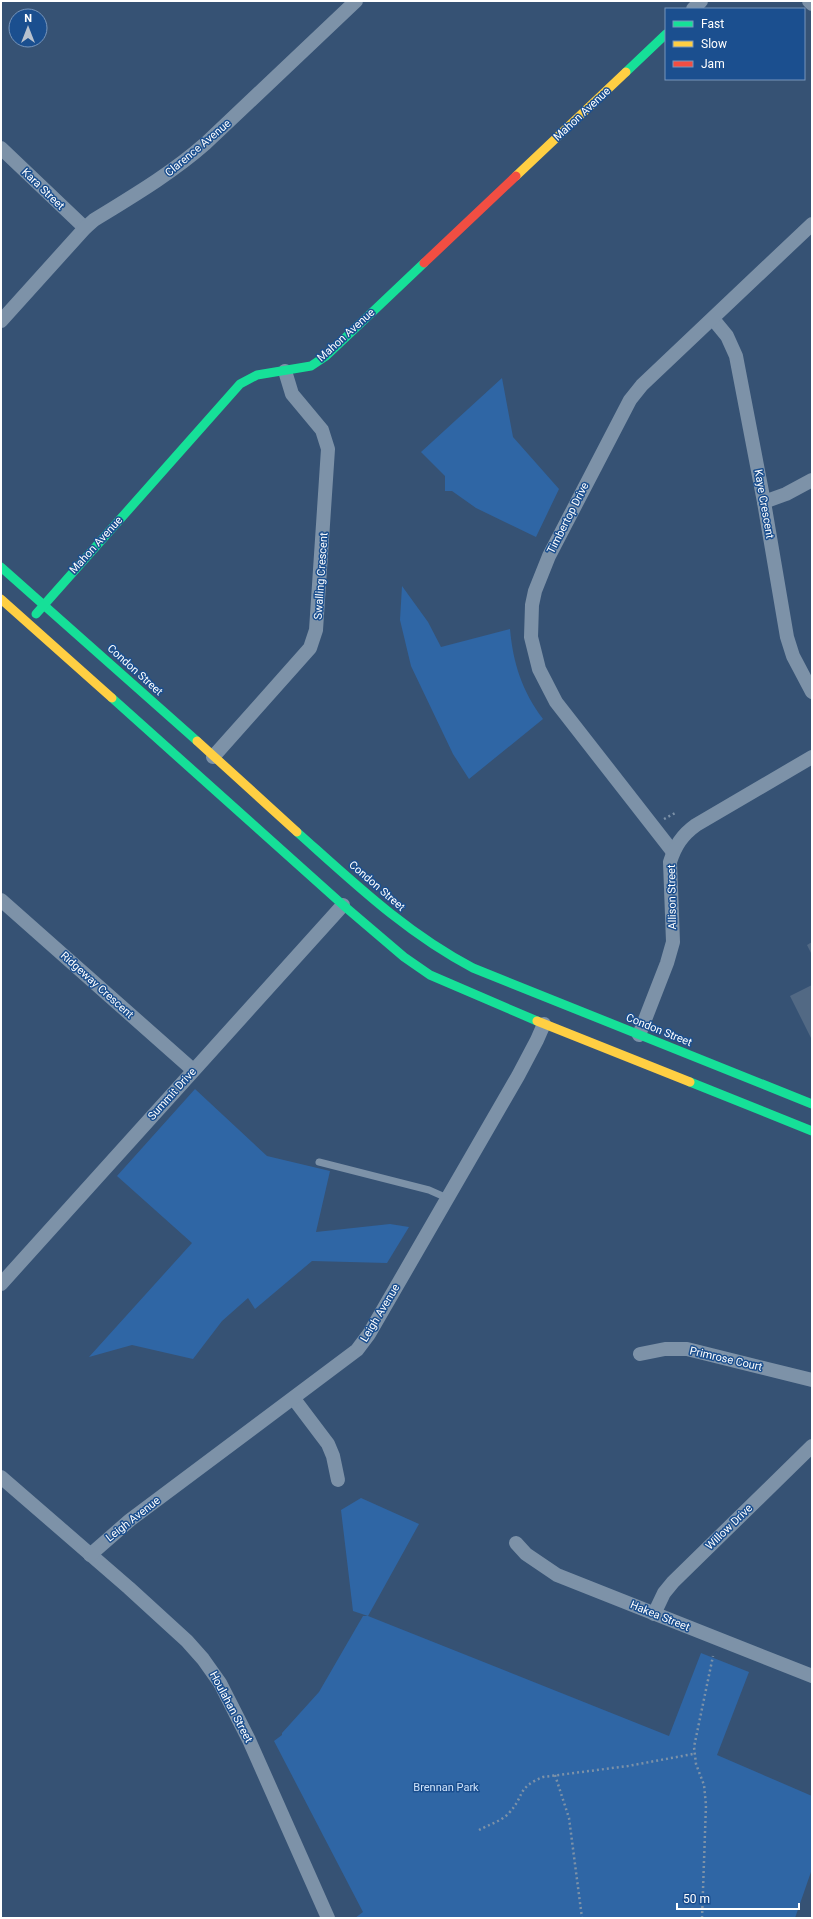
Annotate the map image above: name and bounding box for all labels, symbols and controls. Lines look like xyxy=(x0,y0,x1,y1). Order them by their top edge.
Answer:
north arrow xyxy=(8,8,48,48)
legend xyxy=(665,8,805,80)
text: N xyxy=(24,12,32,25)
text: Fast xyxy=(701,17,724,31)
text: Slow xyxy=(701,37,727,51)
text: Jam xyxy=(701,57,725,71)
street label: Mahon Avenue xyxy=(551,84,613,144)
street label: Clarence Avenue xyxy=(163,117,234,179)
street label: Kara Street xyxy=(19,166,67,213)
street label: Mahon Avenue xyxy=(315,306,377,364)
street label: Kaye Crescent xyxy=(752,468,777,540)
street label: Timbertop Drive xyxy=(544,480,592,556)
street label: Mahon Avenue xyxy=(67,514,125,576)
street label: Swalling Crescent xyxy=(311,532,331,620)
street label: Condon Street xyxy=(105,642,166,698)
street label: Condon Street xyxy=(346,858,408,914)
street label: Allison Street xyxy=(665,864,679,930)
street label: Ridgeway Crescent xyxy=(58,949,136,1021)
street label: Condon Street xyxy=(624,1011,694,1049)
street label: Summit Drive xyxy=(145,1065,199,1123)
street label: Leigh Avenue xyxy=(358,1281,402,1344)
street label: Primrose Court xyxy=(688,1344,764,1374)
street label: Leigh Avenue xyxy=(103,1494,163,1544)
street label: Willow Drive xyxy=(703,1501,755,1552)
street label: Hakea Street xyxy=(628,1598,692,1634)
street label: Houlahan Street xyxy=(207,1669,255,1745)
park label: Brennan Park xyxy=(413,1781,479,1794)
scale bar xyxy=(677,1885,799,1911)
text: 50 m xyxy=(683,1892,710,1906)

